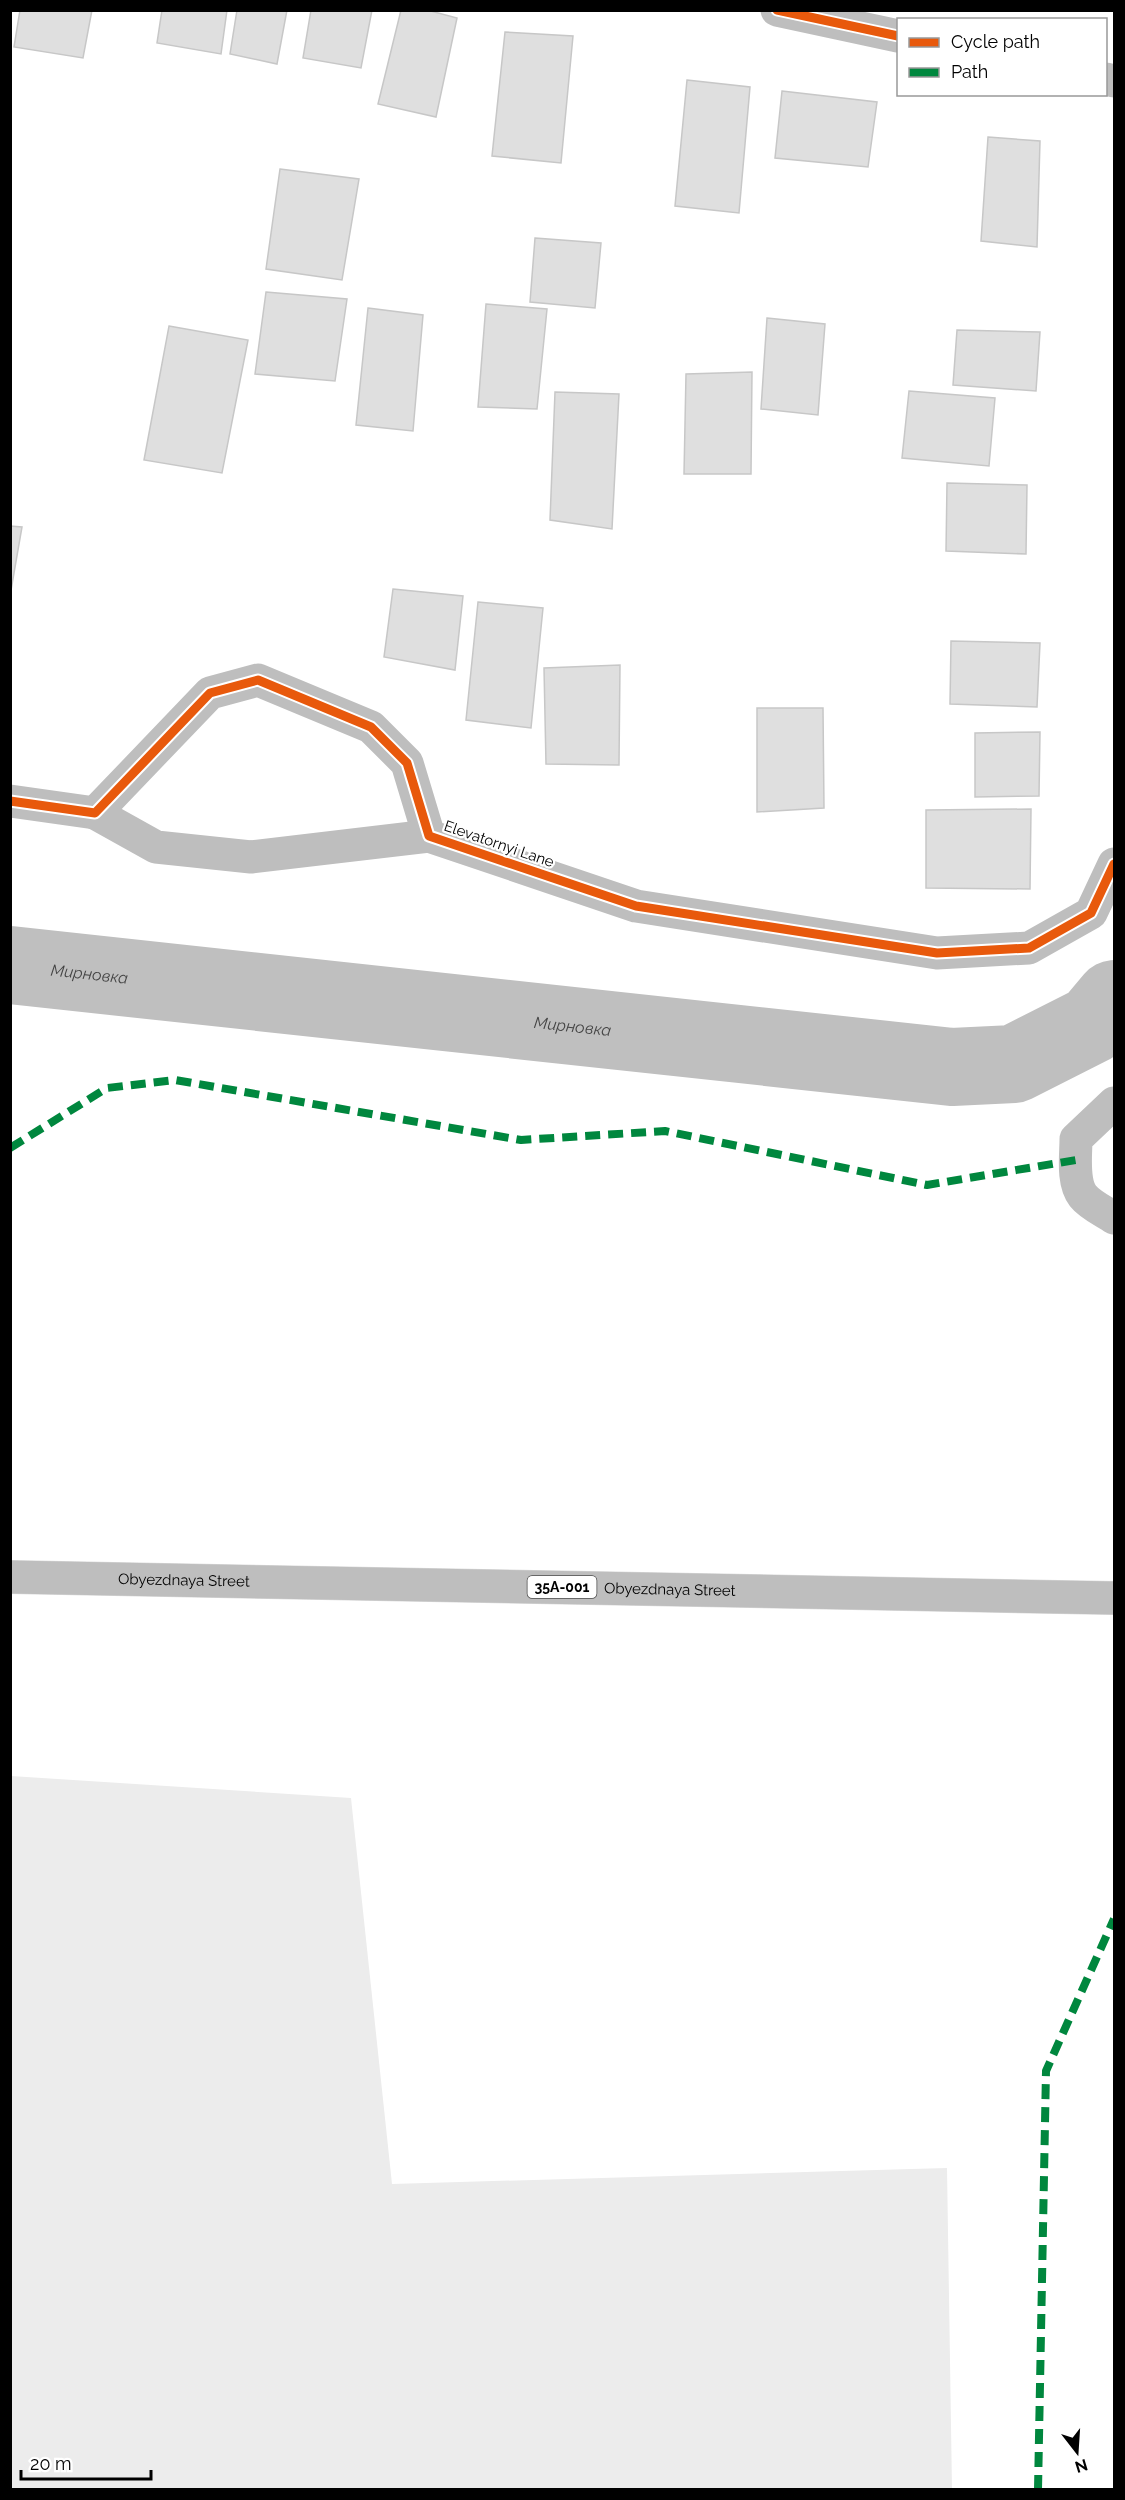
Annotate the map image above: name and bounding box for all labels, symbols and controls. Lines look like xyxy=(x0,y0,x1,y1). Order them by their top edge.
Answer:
legend xyxy=(897,18,1107,96)
text: Cycle path xyxy=(951,31,1040,52)
text: Path xyxy=(951,61,988,82)
street label: Elevatornyi Lane xyxy=(442,817,557,871)
water label: Мирновка xyxy=(50,960,129,987)
water label: Мирновка xyxy=(533,1012,613,1040)
street label: Obyezdnaya Street xyxy=(118,1570,250,1591)
road number: 35А-001 xyxy=(528,1576,596,1598)
street label: Obyezdnaya Street xyxy=(604,1579,736,1600)
north arrow xyxy=(1047,2422,1107,2482)
scale bar xyxy=(21,2443,152,2481)
text: 20 m xyxy=(30,2453,72,2474)
text: N xyxy=(1073,2455,1090,2477)

